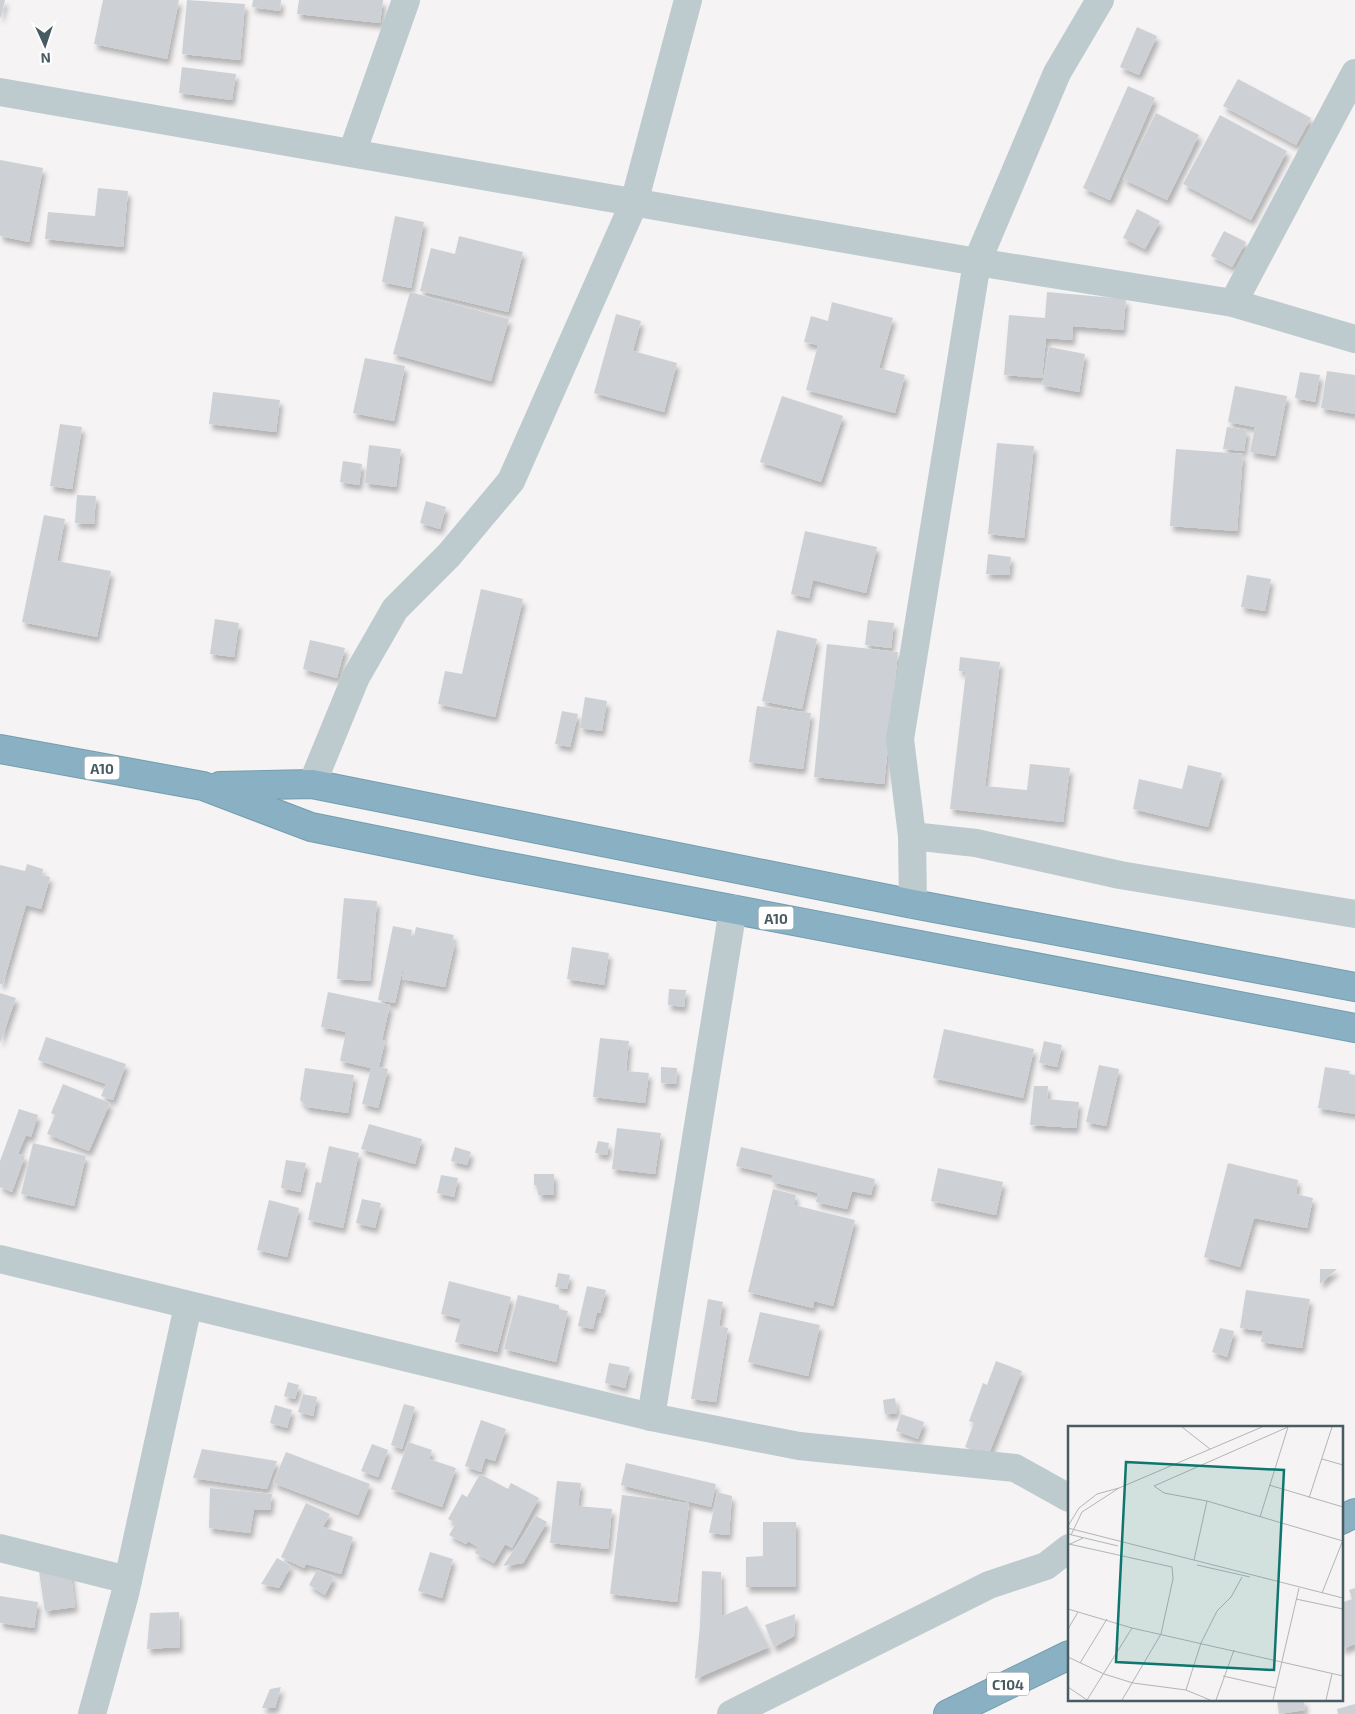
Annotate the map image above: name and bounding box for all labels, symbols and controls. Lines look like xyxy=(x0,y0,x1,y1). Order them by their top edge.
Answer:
north arrow xyxy=(20,20,70,70)
text: N xyxy=(40,50,51,67)
road number: A10 xyxy=(84,756,120,780)
road number: A10 xyxy=(758,906,794,930)
inset map xyxy=(1068,1426,1342,1702)
road number: C104 xyxy=(987,1672,1029,1696)

